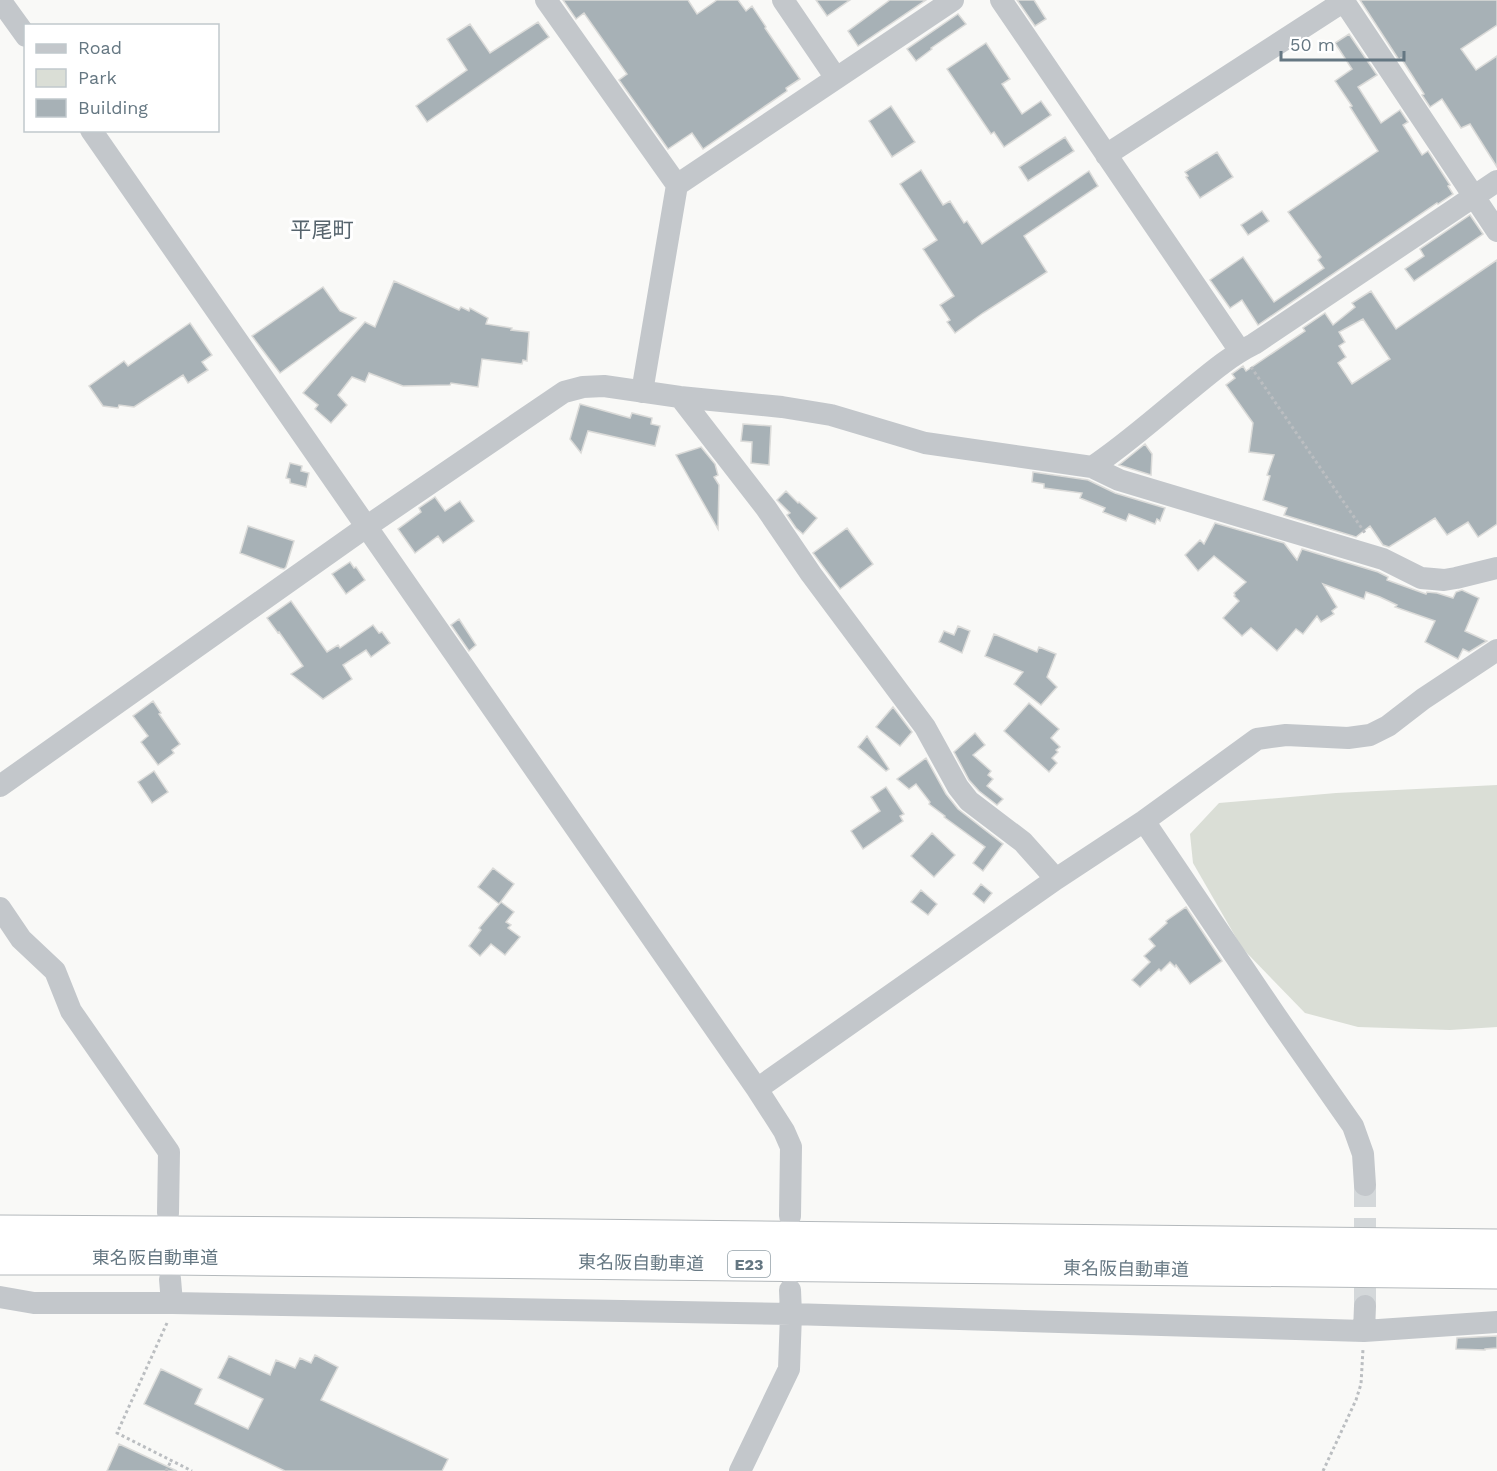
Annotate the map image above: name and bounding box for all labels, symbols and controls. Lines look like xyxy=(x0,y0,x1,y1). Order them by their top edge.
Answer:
legend xyxy=(24,24,219,132)
scale bar xyxy=(1281,24,1404,62)
text: 50 m xyxy=(1290,34,1335,55)
text: Road xyxy=(78,37,122,58)
text: Park xyxy=(78,67,117,88)
text: Building xyxy=(78,97,148,118)
district label: 平尾町 xyxy=(291,217,354,242)
street label: 東名阪自動車道 xyxy=(92,1247,218,1268)
street label: 東名阪自動車道 xyxy=(578,1251,704,1274)
road number: E23 xyxy=(728,1251,770,1277)
street label: 東名阪自動車道 xyxy=(1063,1257,1189,1280)

